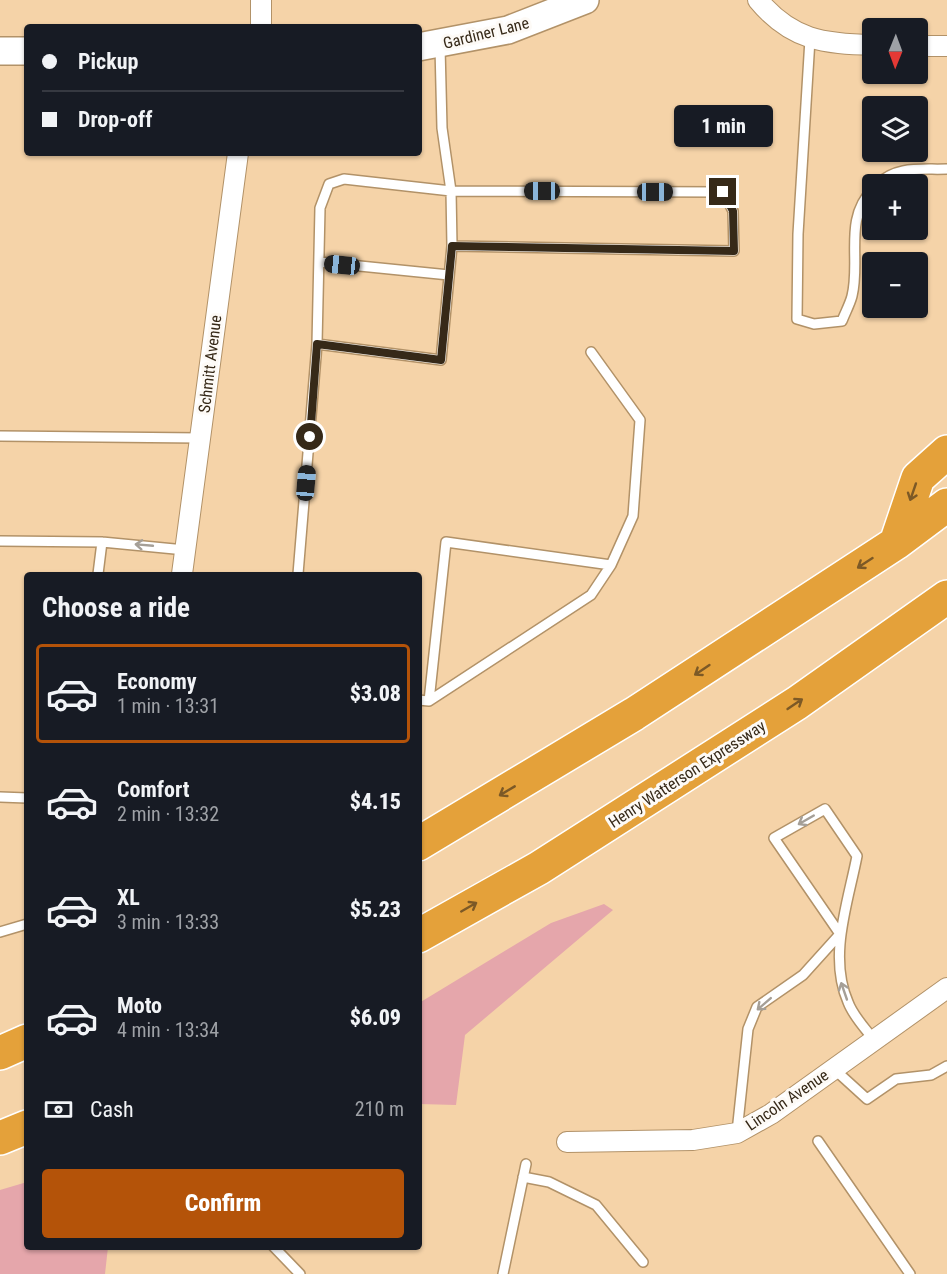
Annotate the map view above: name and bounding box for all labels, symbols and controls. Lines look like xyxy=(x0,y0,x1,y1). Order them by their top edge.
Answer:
street label: Gardiner Lane xyxy=(441,13,531,53)
north arrow xyxy=(862,18,928,84)
map controls xyxy=(862,18,928,318)
text: Pickup xyxy=(78,49,138,74)
button: layers xyxy=(862,96,928,162)
callout: 1 min xyxy=(674,105,772,147)
text: Drop-off xyxy=(78,107,152,132)
text: 1 min xyxy=(701,114,746,138)
button: + xyxy=(862,174,928,240)
route end xyxy=(709,178,736,205)
car xyxy=(524,182,560,200)
car xyxy=(637,183,673,201)
button: − xyxy=(862,252,928,318)
car xyxy=(323,254,361,276)
street label: Schmitt Avenue xyxy=(195,314,225,414)
route start xyxy=(296,423,323,450)
car xyxy=(295,464,317,502)
one-way arrow xyxy=(907,482,918,501)
one-way arrow xyxy=(134,539,154,550)
one-way arrow xyxy=(857,557,874,569)
text: Choose a ride xyxy=(42,592,190,624)
one-way arrow xyxy=(693,663,710,676)
icon: car xyxy=(45,667,99,721)
text: Economy xyxy=(117,669,197,694)
text: $3.08 xyxy=(350,681,401,706)
text: 1 min · 13:31 xyxy=(117,694,219,718)
one-way arrow xyxy=(787,698,804,711)
street label: Henry Watterson Expressway xyxy=(605,716,769,832)
icon: car xyxy=(45,775,99,829)
text: Comfort xyxy=(117,777,190,802)
one-way arrow xyxy=(499,786,517,797)
text: $4.15 xyxy=(350,789,401,814)
text: 2 min · 13:32 xyxy=(117,802,219,826)
one-way arrow xyxy=(798,814,815,826)
icon: car xyxy=(45,883,99,937)
text: XL xyxy=(117,885,140,910)
text: $5.23 xyxy=(350,897,401,922)
one-way arrow xyxy=(461,901,478,913)
text: 3 min · 13:33 xyxy=(117,910,219,934)
one-way arrow xyxy=(837,982,848,1001)
icon: car xyxy=(45,991,99,1045)
text: Moto xyxy=(117,993,162,1018)
one-way arrow xyxy=(756,996,772,1010)
text: $6.09 xyxy=(350,1005,401,1030)
text: 4 min · 13:34 xyxy=(117,1018,219,1042)
street label: Lincoln Avenue xyxy=(742,1065,832,1135)
icon: cash xyxy=(42,1093,75,1126)
text: Cash xyxy=(90,1097,134,1122)
text: 210 m xyxy=(355,1097,404,1121)
button: Confirm xyxy=(42,1169,404,1238)

